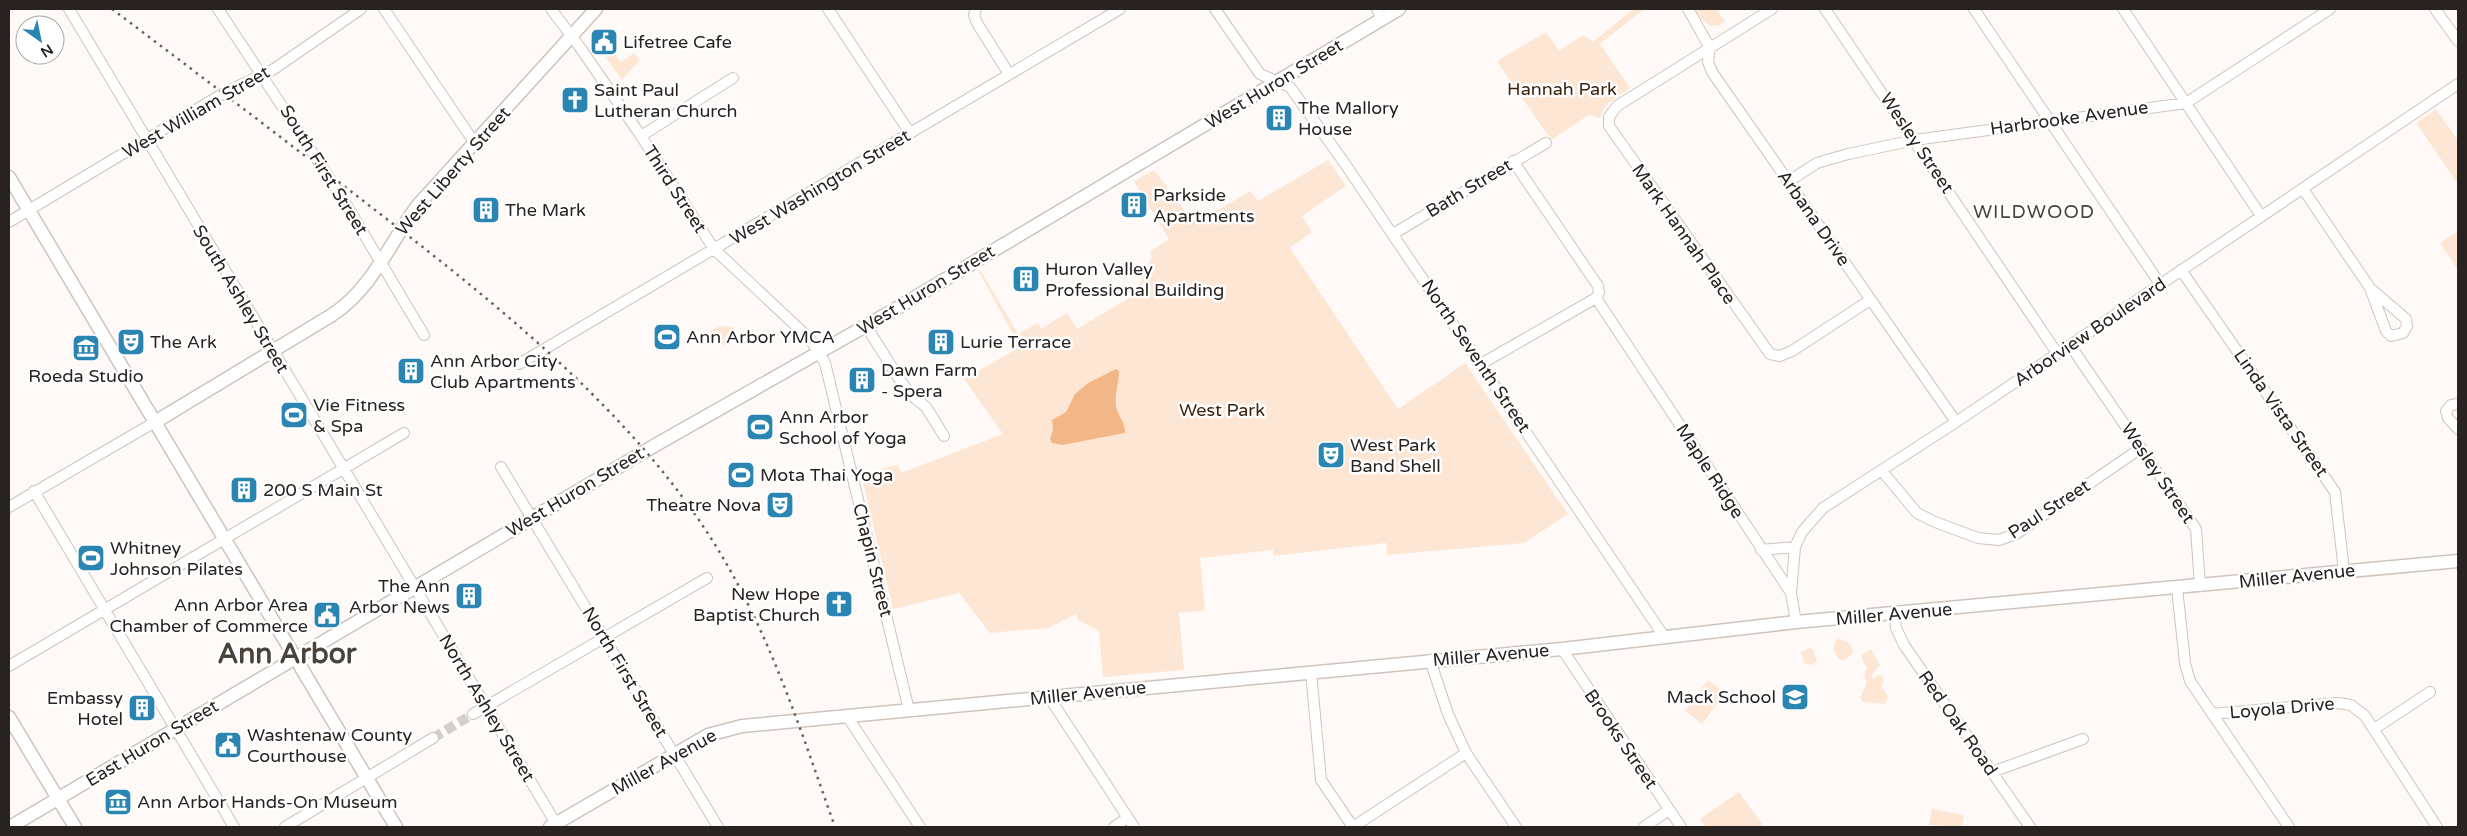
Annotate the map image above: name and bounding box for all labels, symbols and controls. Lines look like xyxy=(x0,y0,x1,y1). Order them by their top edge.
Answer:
north arrow xyxy=(15,15,65,65)
public building icon: Lifetree Cafe xyxy=(589,27,619,57)
place label: Lifetree Cafe xyxy=(623,31,732,53)
street label: West Huron Street xyxy=(1201,34,1347,134)
text: N xyxy=(37,40,56,61)
street label: West William Street xyxy=(118,61,274,163)
park label: Hannah Park xyxy=(1507,78,1617,100)
place label: Saint Paul Lutheran Church xyxy=(594,79,738,122)
church icon: Saint Paul Lutheran Church xyxy=(560,85,590,115)
street label: Wesley Street xyxy=(1875,89,1959,198)
street label: Harbrooke Avenue xyxy=(1989,96,2149,140)
place label: The Mallory House xyxy=(1298,97,1399,140)
street label: South First Street xyxy=(275,101,373,239)
street label: West Liberty Street xyxy=(391,102,515,240)
building icon: The Mallory House xyxy=(1264,103,1294,133)
street label: West Washington Street xyxy=(726,124,914,250)
street label: Third Street xyxy=(638,141,712,237)
street label: Bath Street xyxy=(1422,154,1516,222)
street label: Mark Hannah Place xyxy=(1627,159,1741,309)
street label: Arbana Drive xyxy=(1773,166,1855,270)
place label: Parkside Apartments xyxy=(1153,184,1255,227)
building icon: Parkside Apartments xyxy=(1119,190,1149,220)
building icon: The Mark xyxy=(471,195,501,225)
place label: The Mark xyxy=(505,199,586,221)
district label: WILDWOOD xyxy=(1973,201,2095,223)
street label: South Ashley Street xyxy=(188,221,294,377)
street label: West Huron Street xyxy=(853,240,999,340)
place label: Huron Valley Professional Building xyxy=(1045,258,1224,301)
building icon: Huron Valley Professional Building xyxy=(1011,264,1041,294)
street label: Arborview Boulevard xyxy=(2010,273,2170,391)
street label: North Seventh Street xyxy=(1417,275,1536,437)
sports icon: Ann Arbor YMCA xyxy=(652,322,682,352)
place label: Ann Arbor YMCA xyxy=(686,326,835,348)
theatre icon: The Ark xyxy=(116,327,146,357)
building icon: Lurie Terrace xyxy=(926,327,956,357)
place label: The Ark xyxy=(150,331,217,353)
place label: Lurie Terrace xyxy=(960,331,1071,353)
museum icon: Roeda Studio xyxy=(71,333,101,363)
street label: Linda Vista Street xyxy=(2229,345,2333,481)
place label: Ann Arbor City Club Apartments xyxy=(430,350,576,393)
building icon: Ann Arbor City Club Apartments xyxy=(396,356,426,386)
place label: Dawn Farm - Spera xyxy=(881,359,977,402)
place label: Roeda Studio xyxy=(28,365,144,387)
building icon: Dawn Farm - Spera xyxy=(847,365,877,395)
place label: Vie Fitness & Spa xyxy=(313,394,405,437)
park label: West Park xyxy=(1179,399,1265,421)
sports icon: Vie Fitness & Spa xyxy=(279,400,309,430)
place label: Ann Arbor School of Yoga xyxy=(779,406,907,449)
sports icon: Ann Arbor School of Yoga xyxy=(745,412,775,442)
street label: Wesley Street xyxy=(2116,419,2200,528)
street label: Maple Ridge xyxy=(1671,420,1749,522)
place label: West Park Band Shell xyxy=(1350,434,1441,477)
theatre icon: West Park Band Shell xyxy=(1316,440,1346,470)
street label: West Huron Street xyxy=(502,442,648,542)
sports icon: Mota Thai Yoga xyxy=(726,460,756,490)
place label: Mota Thai Yoga xyxy=(760,464,893,486)
street label: Paul Street xyxy=(2004,474,2094,544)
building icon: 200 S Main St xyxy=(229,475,259,505)
place label: 200 S Main St xyxy=(263,479,383,501)
theatre icon: Theatre Nova xyxy=(765,490,795,520)
place label: Theatre Nova xyxy=(646,494,761,516)
street label: Chapin Street xyxy=(848,501,898,619)
place label: Whitney Johnson Pilates xyxy=(110,537,243,580)
sports icon: Whitney Johnson Pilates xyxy=(76,543,106,573)
street label: Miller Avenue xyxy=(2238,559,2356,593)
place label: The Ann Arbor News xyxy=(349,575,450,618)
building icon: The Ann Arbor News xyxy=(454,581,484,611)
place label: New Hope Baptist Church xyxy=(693,583,820,626)
church icon: New Hope Baptist Church xyxy=(824,589,854,619)
place label: Ann Arbor Area Chamber of Commerce xyxy=(110,594,308,637)
street label: Miller Avenue xyxy=(1835,598,1953,630)
public building icon: Ann Arbor Area Chamber of Commerce xyxy=(312,600,342,630)
street label: North First Street xyxy=(577,603,673,741)
street label: North Ashley Street xyxy=(434,630,540,786)
district label: Ann Arbor xyxy=(218,637,358,671)
street label: Miller Avenue xyxy=(1432,639,1550,671)
street label: Red Oak Road xyxy=(1914,666,2002,780)
street label: Miller Avenue xyxy=(1029,676,1147,710)
school or university icon: Mack School xyxy=(1780,682,1810,712)
street label: Brooks Street xyxy=(1580,685,1662,793)
place label: Mack School xyxy=(1666,686,1776,708)
place label: Embassy Hotel xyxy=(47,687,123,730)
street label: Loyola Drive xyxy=(2229,692,2335,724)
building icon: Embassy Hotel xyxy=(127,693,157,723)
street label: East Huron Street xyxy=(82,695,222,791)
place label: Washtenaw County Courthouse xyxy=(247,724,412,767)
street label: Miller Avenue xyxy=(608,724,720,800)
public building icon: Washtenaw County Courthouse xyxy=(213,730,243,760)
museum icon: Ann Arbor Hands-On Museum xyxy=(103,787,133,817)
place label: Ann Arbor Hands-On Museum xyxy=(137,791,398,813)

